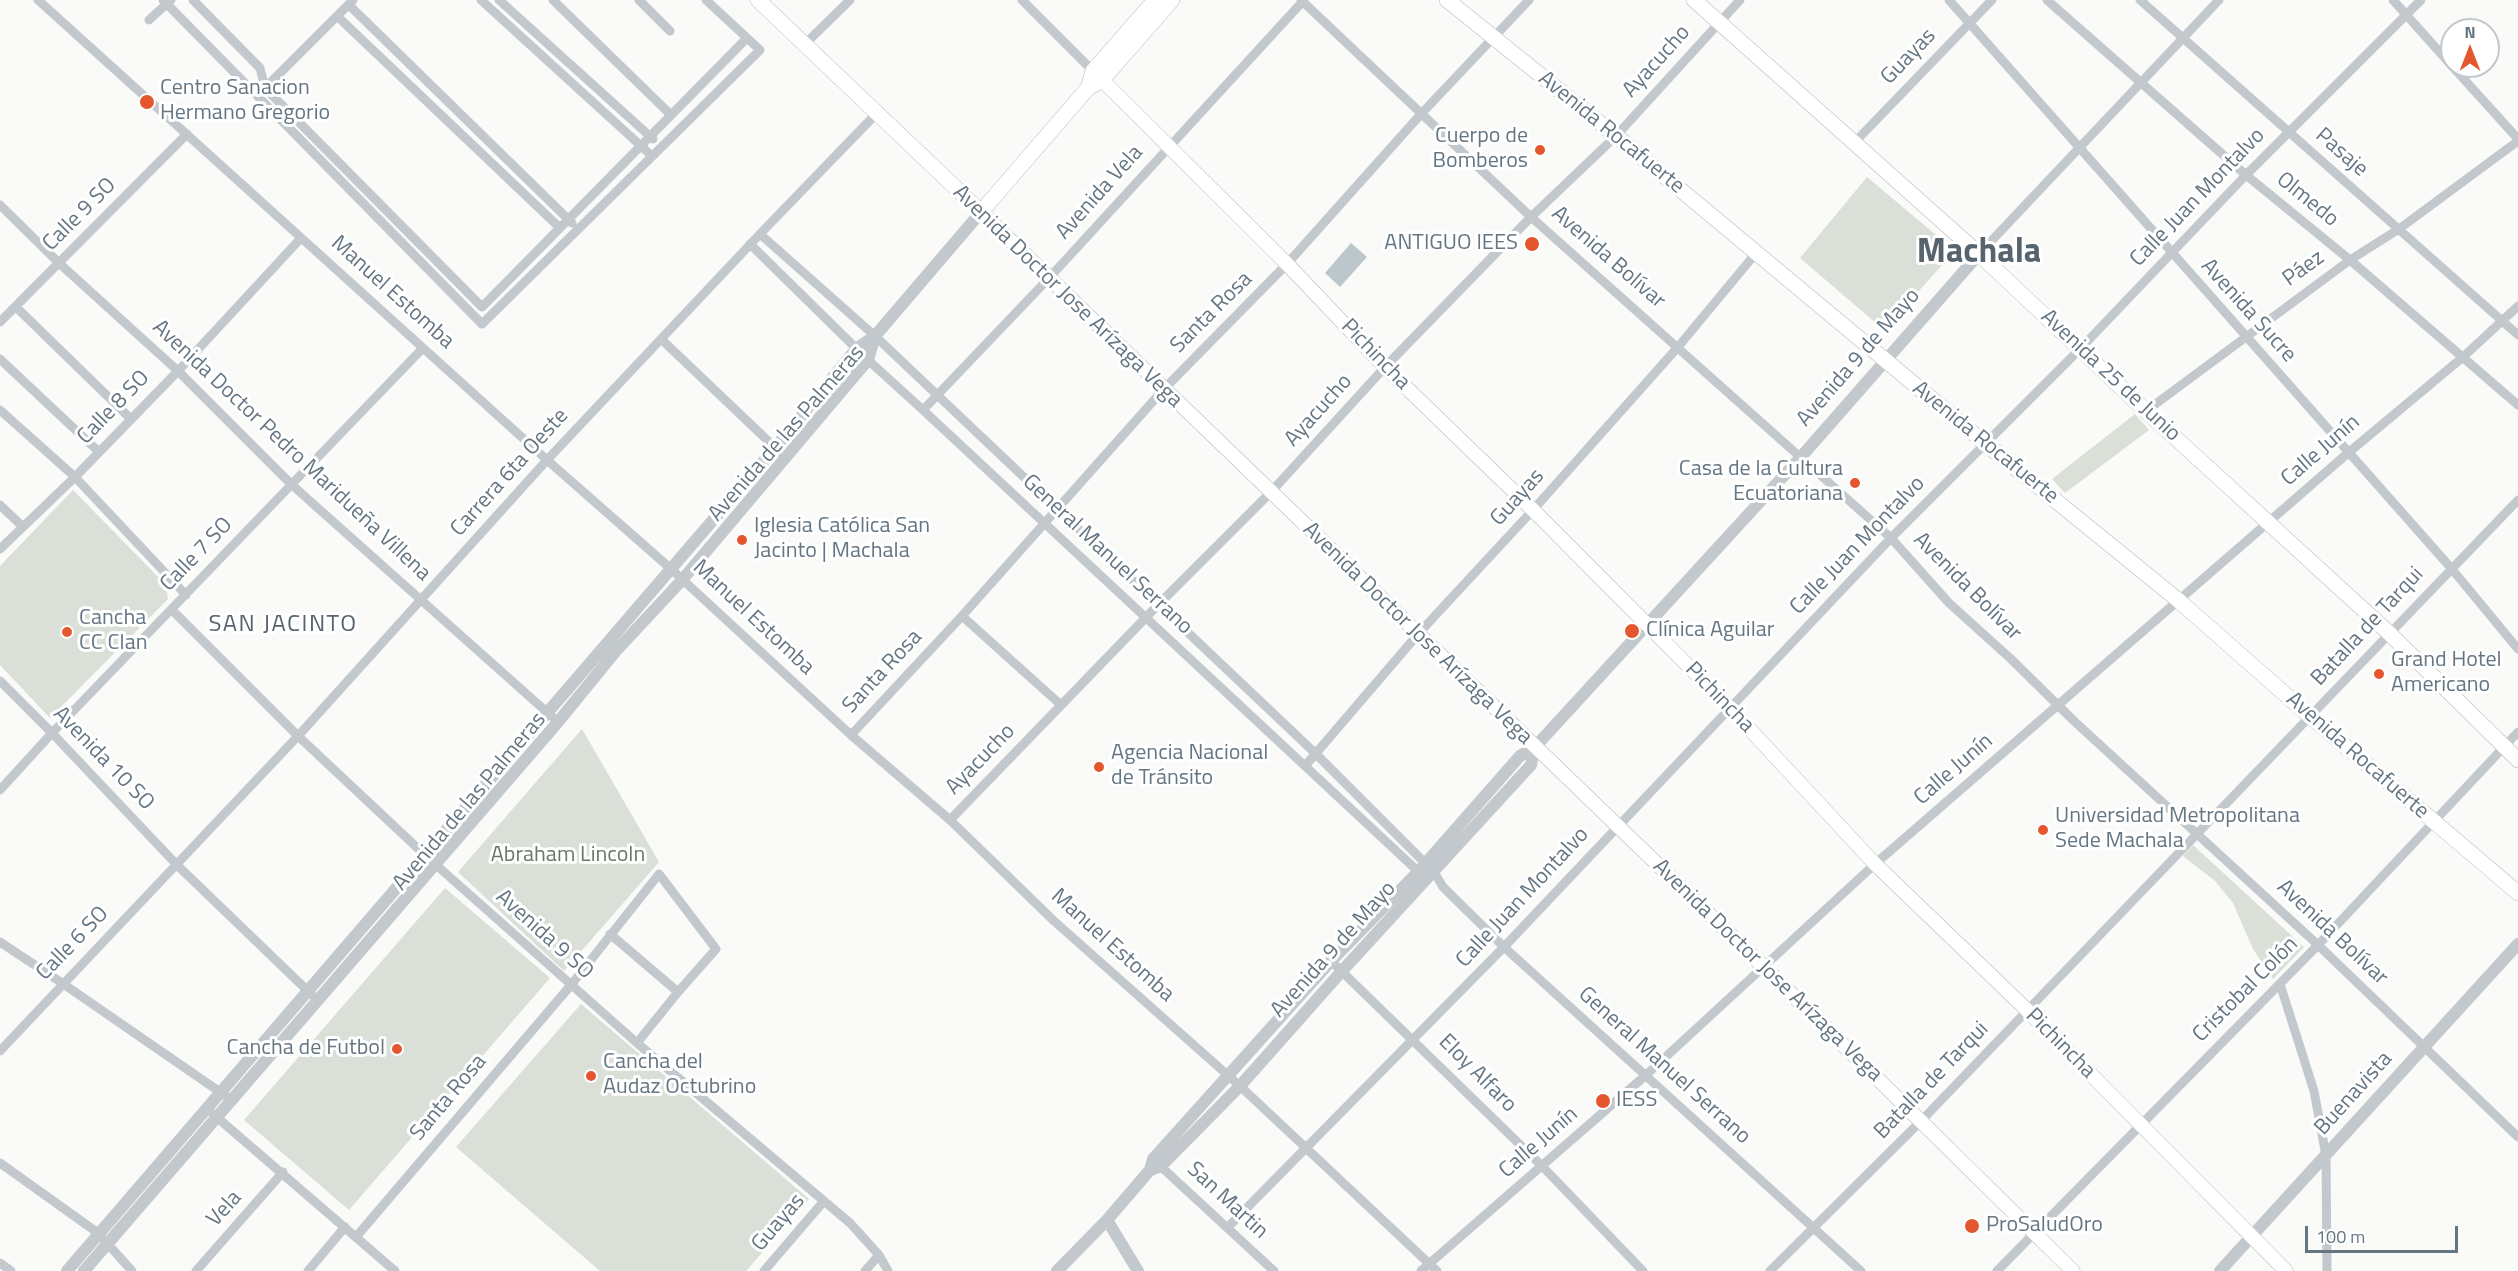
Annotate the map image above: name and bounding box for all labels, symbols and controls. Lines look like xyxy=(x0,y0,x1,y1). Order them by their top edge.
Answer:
north arrow xyxy=(2440,18,2500,78)
street label: Ayacucho xyxy=(1618,20,1696,104)
text: N xyxy=(2464,20,2476,44)
street label: Guayas xyxy=(1876,23,1942,91)
street label: Avenida Rocafuerte xyxy=(1533,66,1689,200)
place label: Centro Sanacion Hermano Gregorio xyxy=(160,76,330,128)
marker: Centro Sanacion Hermano Gregorio xyxy=(138,93,156,111)
street label: Calle Juan Montalvo xyxy=(2125,123,2271,273)
street label: Pasaje xyxy=(2309,123,2373,183)
place label: Cuerpo de Bomberos xyxy=(1433,124,1528,176)
street label: Avenida Vela xyxy=(1051,140,1149,246)
marker: Cuerpo de Bomberos xyxy=(1533,143,1547,157)
street label: Olmedo xyxy=(2271,167,2343,233)
street label: Calle 9 SO xyxy=(38,173,122,257)
street label: Avenida Doctor Jose Arízaga Vega xyxy=(947,180,1187,414)
street label: Avenida Bolívar xyxy=(1546,201,1670,315)
street label: Manuel Estomba xyxy=(325,231,459,355)
place label: ANTIGUO IEES xyxy=(1384,231,1518,257)
district label: Machala xyxy=(1917,234,2041,274)
marker: ANTIGUO IEES xyxy=(1523,235,1541,253)
street label: Páez xyxy=(2278,245,2330,293)
street label: Avenida Sucre xyxy=(2195,254,2301,368)
street label: Santa Rosa xyxy=(1166,267,1258,359)
street label: Avenida 9 de Mayo xyxy=(1792,283,1926,433)
street label: Avenida 25 de Junio xyxy=(2035,304,2185,448)
street label: Pichincha xyxy=(1335,314,1415,396)
street label: Avenida Doctor Pedro Maridueña Villena xyxy=(146,315,436,587)
street label: Avenida de las Palmeras xyxy=(703,341,871,527)
street label: Calle 8 SO xyxy=(72,365,156,451)
street label: Ayacucho xyxy=(1280,369,1358,453)
street label: Avenida Rocafuerte xyxy=(1907,376,2063,510)
street label: Carrera 6ta Oeste xyxy=(446,404,574,542)
street label: Calle Junín xyxy=(2276,410,2366,492)
place label: Casa de la Cultura Ecuatoriana xyxy=(1679,457,1843,508)
street label: Guayas xyxy=(1485,464,1551,532)
street label: General Manuel Serrano xyxy=(1016,469,1198,641)
street label: Calle Juan Montalvo xyxy=(1785,471,1931,621)
marker: Casa de la Cultura Ecuatoriana xyxy=(1848,476,1862,490)
street label: Calle 7 SO xyxy=(155,512,239,598)
place label: Iglesia Católica San Jacinto | Machala xyxy=(754,514,930,566)
street label: Avenida Doctor Jose Arízaga Vega xyxy=(1297,517,1537,751)
street label: Avenida Bolívar xyxy=(1907,527,2027,647)
marker: Iglesia Católica San Jacinto | Machala xyxy=(735,533,749,547)
street label: Manuel Estomba xyxy=(687,555,819,681)
street label: Batalla de Tarqui xyxy=(2306,562,2430,692)
place label: Cancha CC Clan xyxy=(79,606,147,658)
district label: SAN JACINTO xyxy=(208,611,358,639)
place label: Clínica Aguilar xyxy=(1646,618,1774,644)
marker: Clínica Aguilar xyxy=(1623,622,1641,640)
marker: Cancha CC Clan xyxy=(60,625,74,639)
street label: Santa Rosa xyxy=(838,625,928,719)
place label: Grand Hotel Americano xyxy=(2391,648,2502,700)
street label: Pichincha xyxy=(1679,657,1759,739)
marker: Grand Hotel Americano xyxy=(2372,667,2386,681)
street label: Avenida Rocafuerte xyxy=(2280,687,2434,825)
street label: Avenida 10 SO xyxy=(47,702,159,816)
street label: Avenida de las Palmeras xyxy=(388,708,552,896)
street label: Ayacucho xyxy=(941,719,1021,801)
street label: Calle Junín xyxy=(1909,729,1999,811)
place label: Agencia Nacional de Tránsito xyxy=(1111,741,1268,792)
marker: Agencia Nacional de Tránsito xyxy=(1092,760,1106,774)
place label: Universidad Metropolitana Sede Machala xyxy=(2055,804,2300,855)
street label: Calle Juan Montalvo xyxy=(1451,822,1595,974)
marker: Universidad Metropolitana Sede Machala xyxy=(2036,823,2050,837)
park label: Abraham Lincoln xyxy=(491,843,645,869)
street label: Avenida Doctor Jose Arízaga Vega xyxy=(1647,854,1887,1088)
street label: Avenida Bolívar xyxy=(2271,875,2393,991)
street label: Avenida 9 de Mayo xyxy=(1266,876,1402,1024)
street label: Avenida 9 SO xyxy=(490,884,598,986)
street label: Manuel Estomba xyxy=(1045,884,1179,1008)
street label: Calle 6 SO xyxy=(31,901,115,987)
street label: Cristobal Colón xyxy=(2188,932,2304,1048)
street label: General Manuel Serrano xyxy=(1572,982,1756,1150)
street label: Pichincha xyxy=(2019,1003,2101,1085)
street label: Batalla de Tarqui xyxy=(1869,1017,1995,1145)
street label: Eloy Alfaro xyxy=(1432,1029,1522,1119)
place label: Cancha de Futbol xyxy=(226,1036,385,1062)
marker: Cancha de Futbol xyxy=(390,1042,404,1056)
street label: Buenavista xyxy=(2310,1047,2398,1141)
street label: Santa Rosa xyxy=(405,1049,493,1147)
place label: Cancha del Audaz Octubrino xyxy=(603,1050,756,1102)
marker: Cancha del Audaz Octubrino xyxy=(584,1069,598,1083)
place label: IESS xyxy=(1616,1088,1657,1114)
marker: IESS xyxy=(1594,1092,1612,1110)
street label: Calle Junín xyxy=(1494,1102,1584,1184)
street label: San Martin xyxy=(1181,1157,1273,1245)
street label: Vela xyxy=(202,1186,248,1232)
street label: Guayas xyxy=(747,1189,811,1257)
place label: ProSaludOro xyxy=(1986,1213,2103,1239)
scale bar xyxy=(2308,1214,2461,1252)
marker: ProSaludOro xyxy=(1963,1217,1981,1235)
text: 100 m xyxy=(2316,1223,2365,1250)

